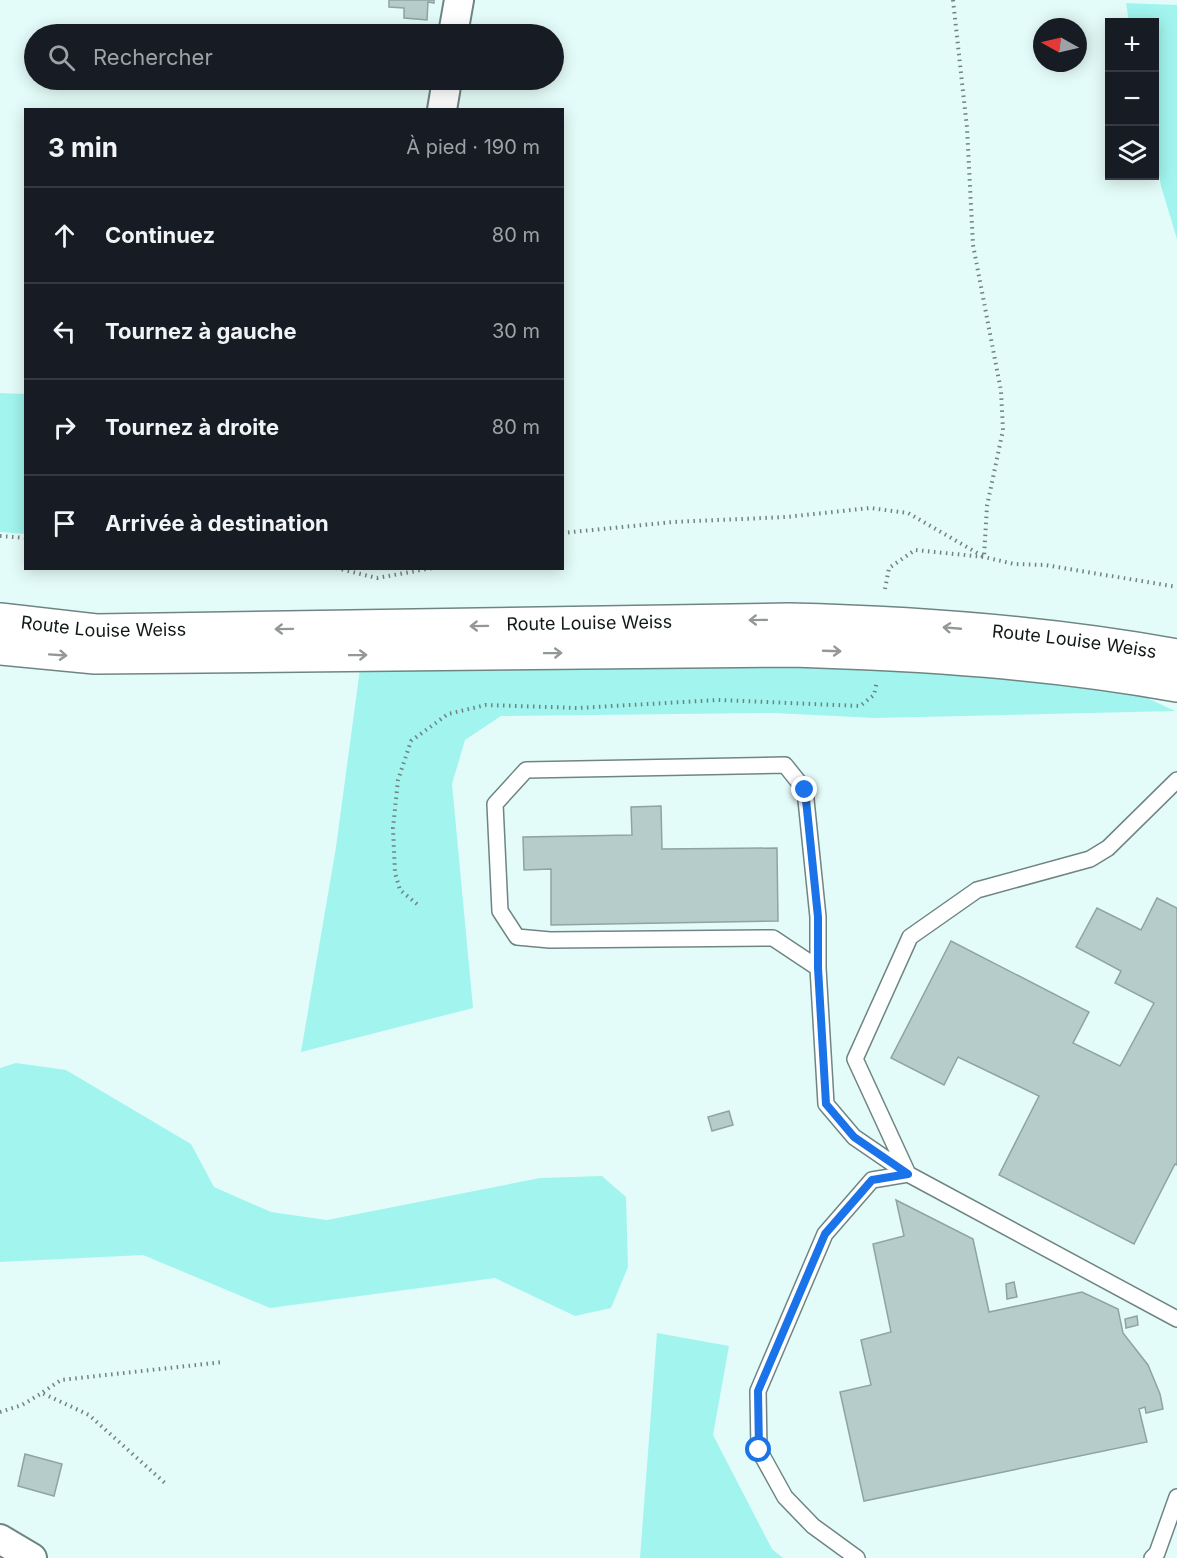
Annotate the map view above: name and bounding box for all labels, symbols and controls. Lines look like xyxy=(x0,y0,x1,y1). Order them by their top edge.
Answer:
north arrow xyxy=(1033,18,1087,72)
map controls xyxy=(1105,18,1159,180)
button: + xyxy=(1105,18,1159,72)
search box xyxy=(24,24,564,90)
icon: search xyxy=(45,41,78,74)
text: Rechercher xyxy=(93,44,213,70)
button: − xyxy=(1105,72,1159,126)
button: layers xyxy=(1105,126,1159,180)
text: 3 min xyxy=(48,132,118,163)
text: À pied · 190 m xyxy=(406,135,540,159)
icon: ahead xyxy=(48,219,81,252)
text: Continuez xyxy=(105,222,215,248)
text: 80 m xyxy=(492,223,540,247)
icon: left xyxy=(48,315,81,348)
text: Tournez à gauche xyxy=(105,318,297,344)
text: 30 m xyxy=(492,319,540,343)
icon: right xyxy=(48,411,81,444)
text: Tournez à droite xyxy=(105,414,279,440)
text: 80 m xyxy=(492,415,540,439)
icon: arrive xyxy=(48,507,81,540)
text: Arrivée à destination xyxy=(105,510,329,536)
street label: Route Louise Weiss xyxy=(20,611,186,641)
street label: Route Louise Weiss xyxy=(506,611,672,634)
one-way arrow xyxy=(748,615,768,626)
one-way arrow xyxy=(469,620,489,631)
street label: Route Louise Weiss xyxy=(991,620,1158,662)
one-way arrow xyxy=(943,622,963,633)
one-way arrow xyxy=(274,623,294,635)
one-way arrow xyxy=(821,645,841,657)
one-way arrow xyxy=(542,647,562,658)
one-way arrow xyxy=(48,649,68,660)
one-way arrow xyxy=(347,649,367,661)
route end xyxy=(791,776,817,802)
route start xyxy=(745,1436,771,1462)

